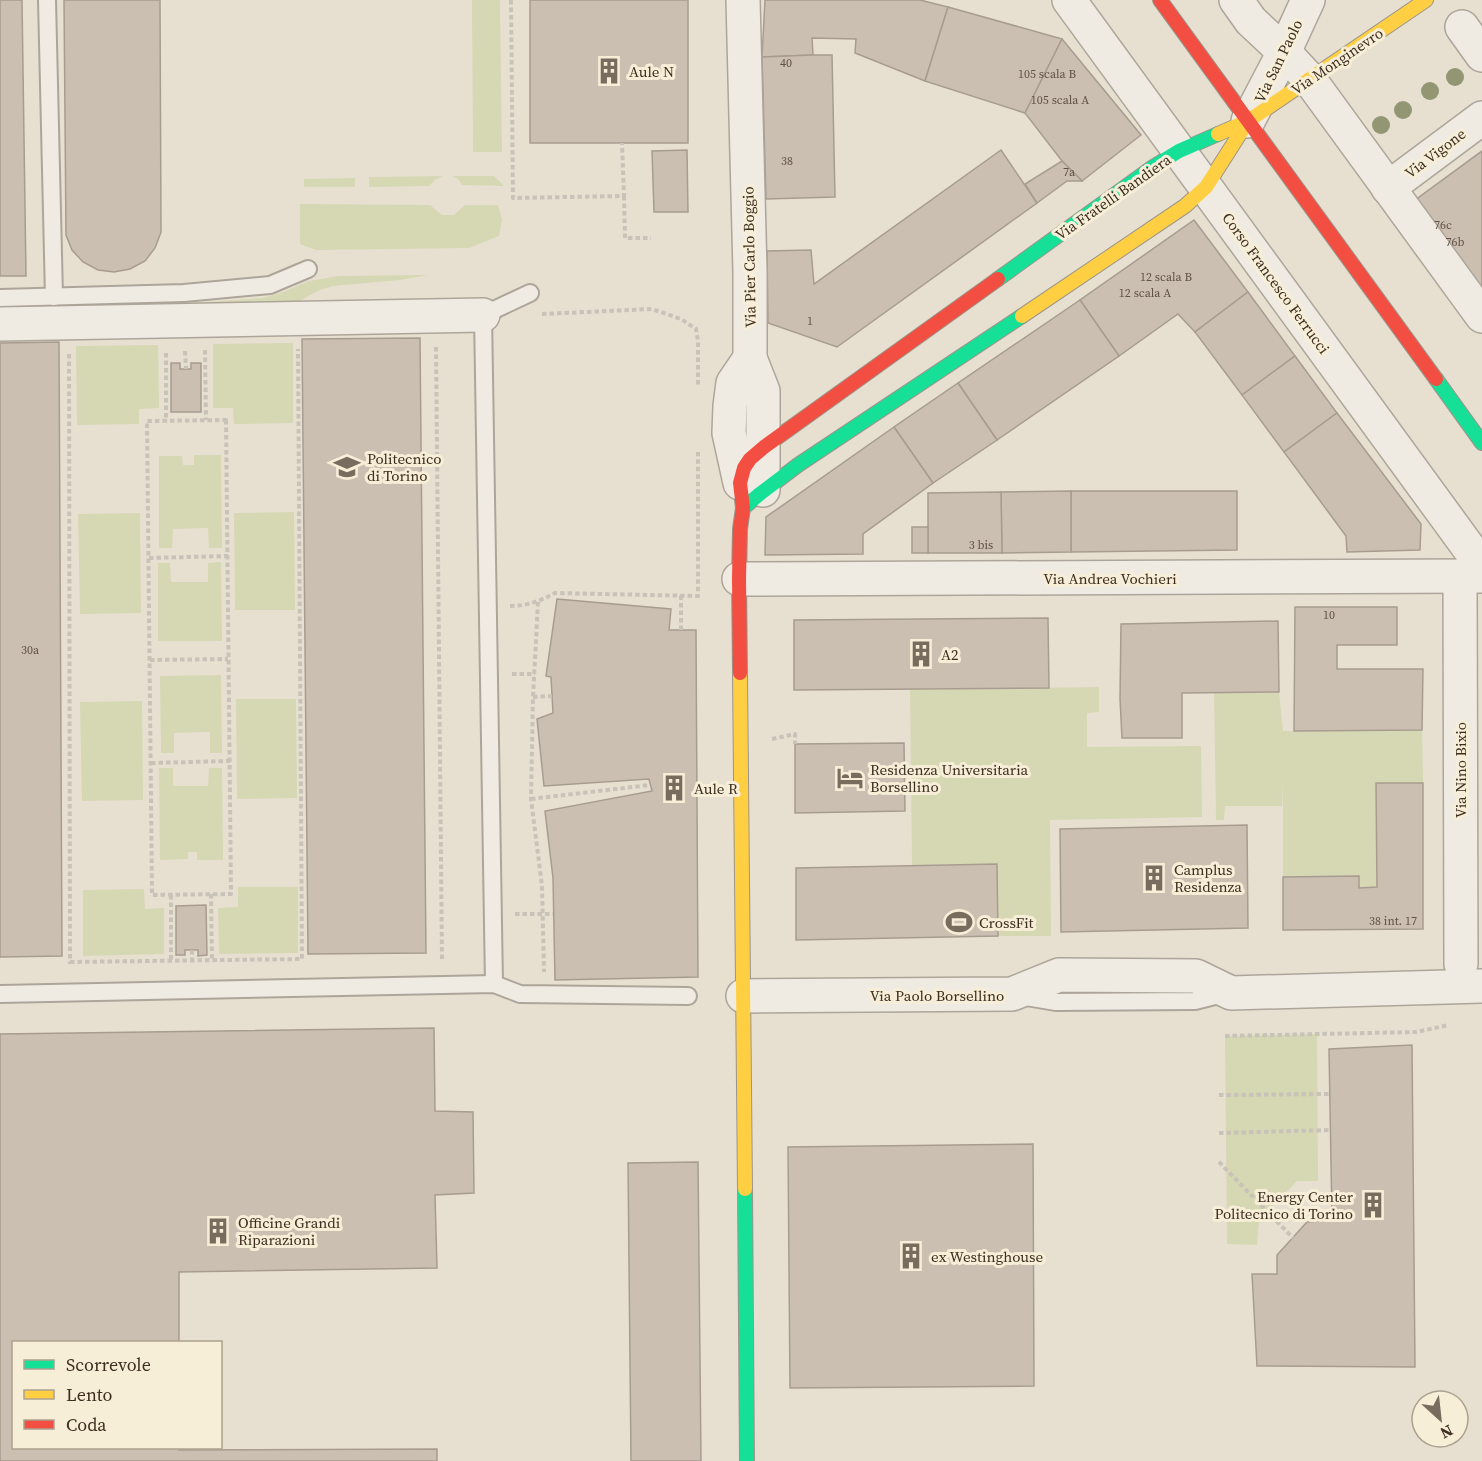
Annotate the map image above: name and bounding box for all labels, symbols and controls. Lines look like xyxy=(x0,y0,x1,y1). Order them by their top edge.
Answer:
street label: Via San Paolo xyxy=(1249,16,1307,106)
street label: Via Monginevro xyxy=(1287,22,1387,100)
house number: 40 xyxy=(780,55,792,71)
building icon: Aule N xyxy=(594,56,624,86)
place label: Aule N xyxy=(629,61,674,82)
house number: 105 scala B xyxy=(1018,66,1076,82)
house number: 105 scala A xyxy=(1031,92,1089,108)
street label: Via Vigone xyxy=(1400,123,1470,183)
street label: Via Fratelli Bandiera xyxy=(1051,149,1176,245)
house number: 38 xyxy=(781,153,793,169)
house number: 7a xyxy=(1063,164,1076,180)
street label: Via Pier Carlo Boggio xyxy=(737,186,761,328)
street label: Corso Francesco Ferrucci xyxy=(1218,208,1334,358)
house number: 76c xyxy=(1434,217,1452,233)
house number: 76b xyxy=(1446,234,1465,250)
house number: 12 scala B xyxy=(1140,269,1192,285)
house number: 12 scala A xyxy=(1119,285,1171,301)
house number: 1 xyxy=(807,313,813,329)
place label: Politecnico di Torino xyxy=(367,448,442,486)
school or university icon: Politecnico di Torino xyxy=(332,452,362,482)
house number: 3 bis xyxy=(969,537,993,553)
street label: Via Andrea Vochieri xyxy=(1043,568,1177,589)
house number: 10 xyxy=(1323,607,1335,623)
building icon: A2 xyxy=(906,639,936,669)
house number: 30a xyxy=(21,642,40,658)
place label: A2 xyxy=(941,644,958,665)
street label: Via Nino Bixio xyxy=(1450,722,1471,818)
place label: Residenza Universitaria Borsellino xyxy=(870,759,1029,797)
hotel icon: Residenza Universitaria Borsellino xyxy=(835,763,865,793)
building icon: Aule R xyxy=(659,773,689,803)
place label: Aule R xyxy=(694,778,738,799)
place label: Camplus Residenza xyxy=(1174,859,1242,897)
building icon: Camplus Residenza xyxy=(1139,863,1169,893)
sports icon: CrossFit xyxy=(944,907,974,937)
place label: CrossFit xyxy=(979,912,1034,933)
house number: 38 int. 17 xyxy=(1369,913,1417,929)
street label: Via Paolo Borsellino xyxy=(870,985,1004,1006)
place label: Energy Center Politecnico di Torino xyxy=(1214,1186,1354,1224)
building icon: Energy Center Politecnico di Torino xyxy=(1358,1190,1388,1220)
place label: Officine Grandi Riparazioni xyxy=(238,1212,340,1250)
building icon: Officine Grandi Riparazioni xyxy=(203,1216,233,1246)
building icon: ex Westinghouse xyxy=(896,1241,926,1271)
place label: ex Westinghouse xyxy=(931,1246,1044,1267)
legend xyxy=(12,1341,222,1449)
text: Scorrevole xyxy=(66,1352,151,1377)
text: Lento xyxy=(66,1382,113,1407)
north arrow xyxy=(1410,1389,1470,1449)
text: Coda xyxy=(66,1412,107,1437)
text: N xyxy=(1436,1420,1457,1445)

